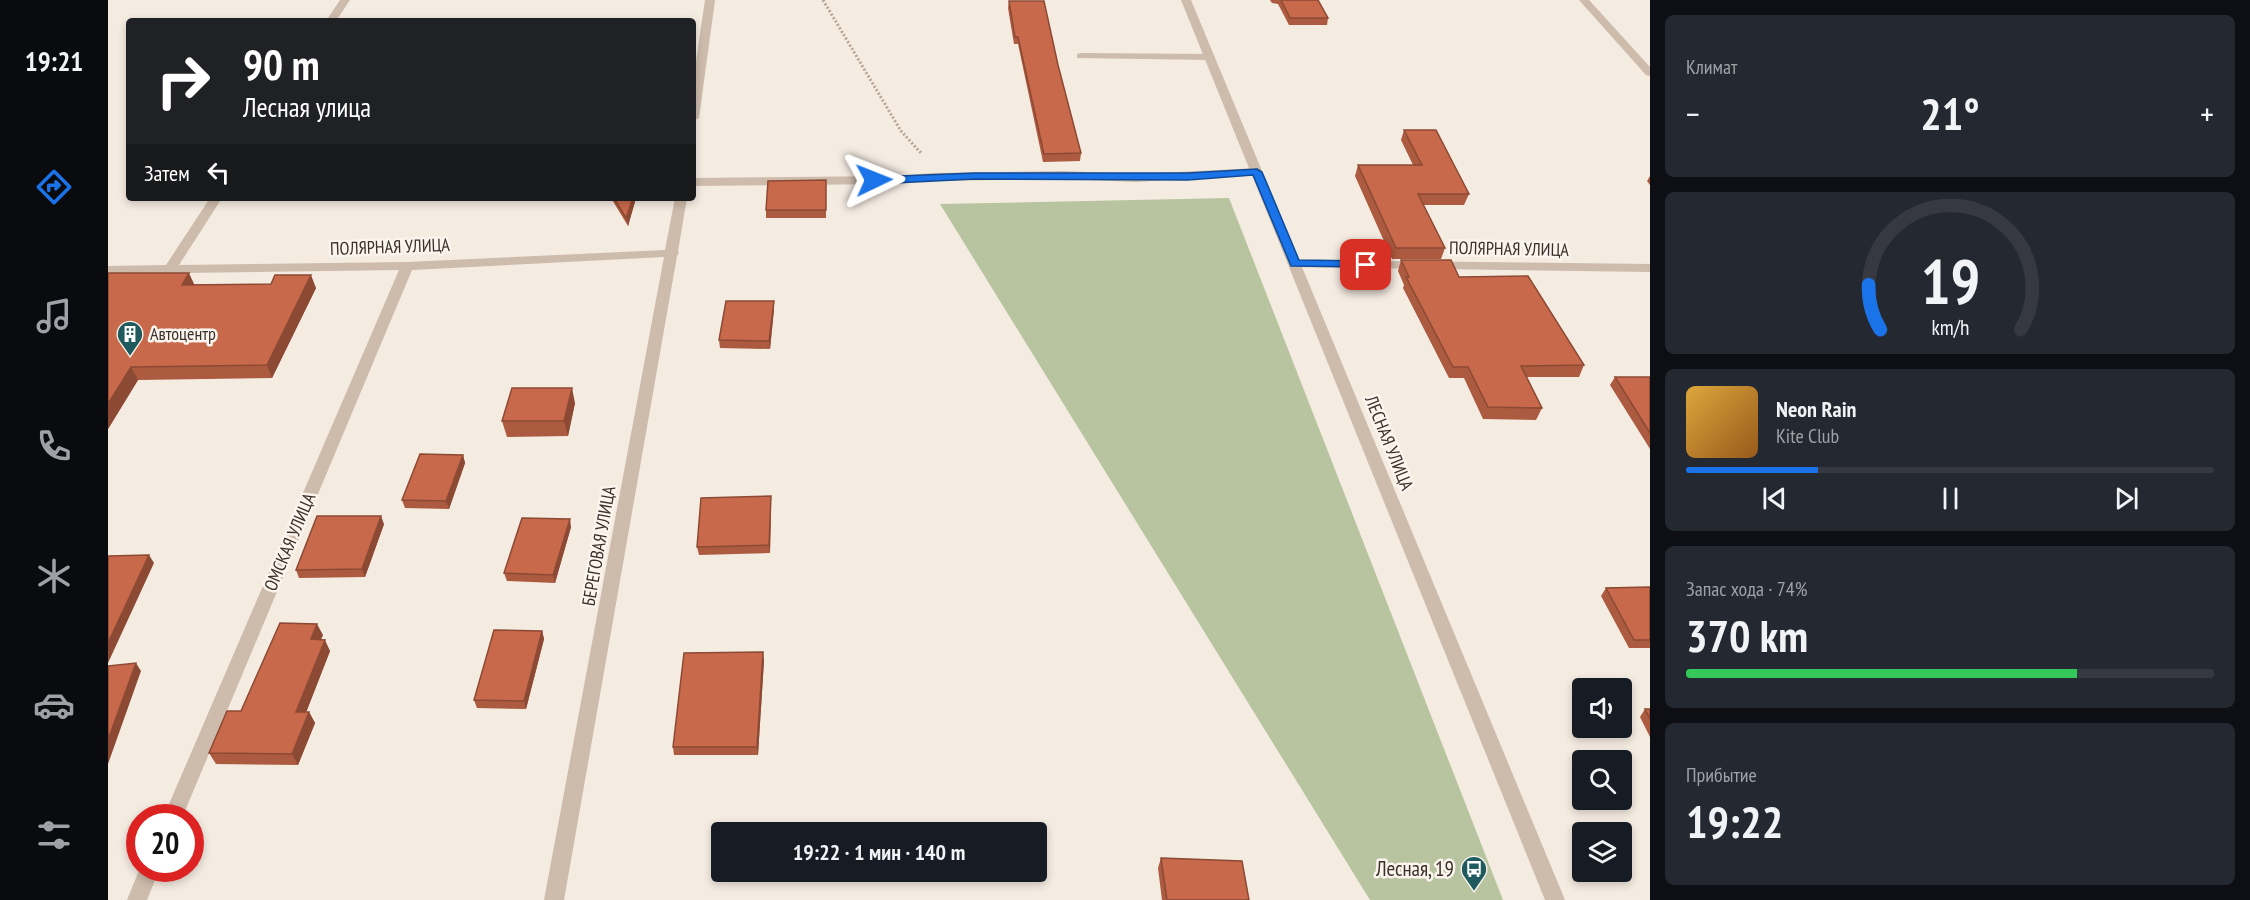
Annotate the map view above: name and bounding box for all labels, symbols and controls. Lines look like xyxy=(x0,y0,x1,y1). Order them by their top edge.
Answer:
text: 90 m xyxy=(243,37,320,92)
icon: right xyxy=(144,42,222,120)
text: 19:21 xyxy=(25,44,83,78)
text: Климат xyxy=(1686,54,1737,80)
text: 21° xyxy=(1920,84,1980,142)
text: Лесная улица xyxy=(243,90,371,124)
text: − xyxy=(1686,92,1700,135)
text: + xyxy=(2200,92,2214,135)
position arrow xyxy=(842,148,906,212)
icon: left xyxy=(202,156,235,189)
text: Затем xyxy=(144,159,190,187)
icon: directions xyxy=(33,166,75,208)
street label: ПОЛЯРНАЯ УЛИЦА xyxy=(330,233,451,260)
street label: ПОЛЯРНАЯ УЛИЦА xyxy=(1449,236,1570,261)
pin xyxy=(1340,239,1391,290)
text: 19 xyxy=(1920,240,1980,321)
icon: arrive xyxy=(1349,248,1382,281)
icon: music xyxy=(33,295,75,337)
text: km/h xyxy=(1931,313,1969,341)
building icon: Автоцентр xyxy=(115,319,145,357)
place label: Автоцентр xyxy=(150,322,216,345)
street label: ЛЕСНАЯ УЛИЦА xyxy=(1360,391,1419,494)
text: Neon Rain xyxy=(1776,395,1856,423)
text: Kite Club xyxy=(1776,423,1839,449)
icon: phone xyxy=(33,425,75,467)
icon: previous xyxy=(1758,482,1791,515)
icon: pause xyxy=(1934,482,1967,515)
icon: next xyxy=(2110,482,2143,515)
street label: БЕРЕГОВАЯ УЛИЦА xyxy=(577,484,620,608)
street label: ОМСКАЯ УЛИЦА xyxy=(259,489,321,594)
icon: climate xyxy=(33,555,75,597)
text: Запас хода · 74% xyxy=(1686,576,1807,602)
text: 370 km xyxy=(1686,606,1808,664)
map controls xyxy=(1572,678,1632,882)
button: sound xyxy=(1572,678,1632,738)
icon: car xyxy=(33,684,75,726)
button: search xyxy=(1572,750,1632,810)
text: Прибытие xyxy=(1686,762,1757,788)
text: 19:22 xyxy=(1686,792,1783,850)
speed limit sign: 20 xyxy=(126,804,204,882)
icon: filters xyxy=(33,814,75,856)
button: layers xyxy=(1572,822,1632,882)
text: 19:22 · 1 мин · 140 m xyxy=(793,838,965,866)
bus stop icon: Лесная, 19 xyxy=(1459,854,1489,892)
place label: Лесная, 19 xyxy=(1375,855,1454,882)

